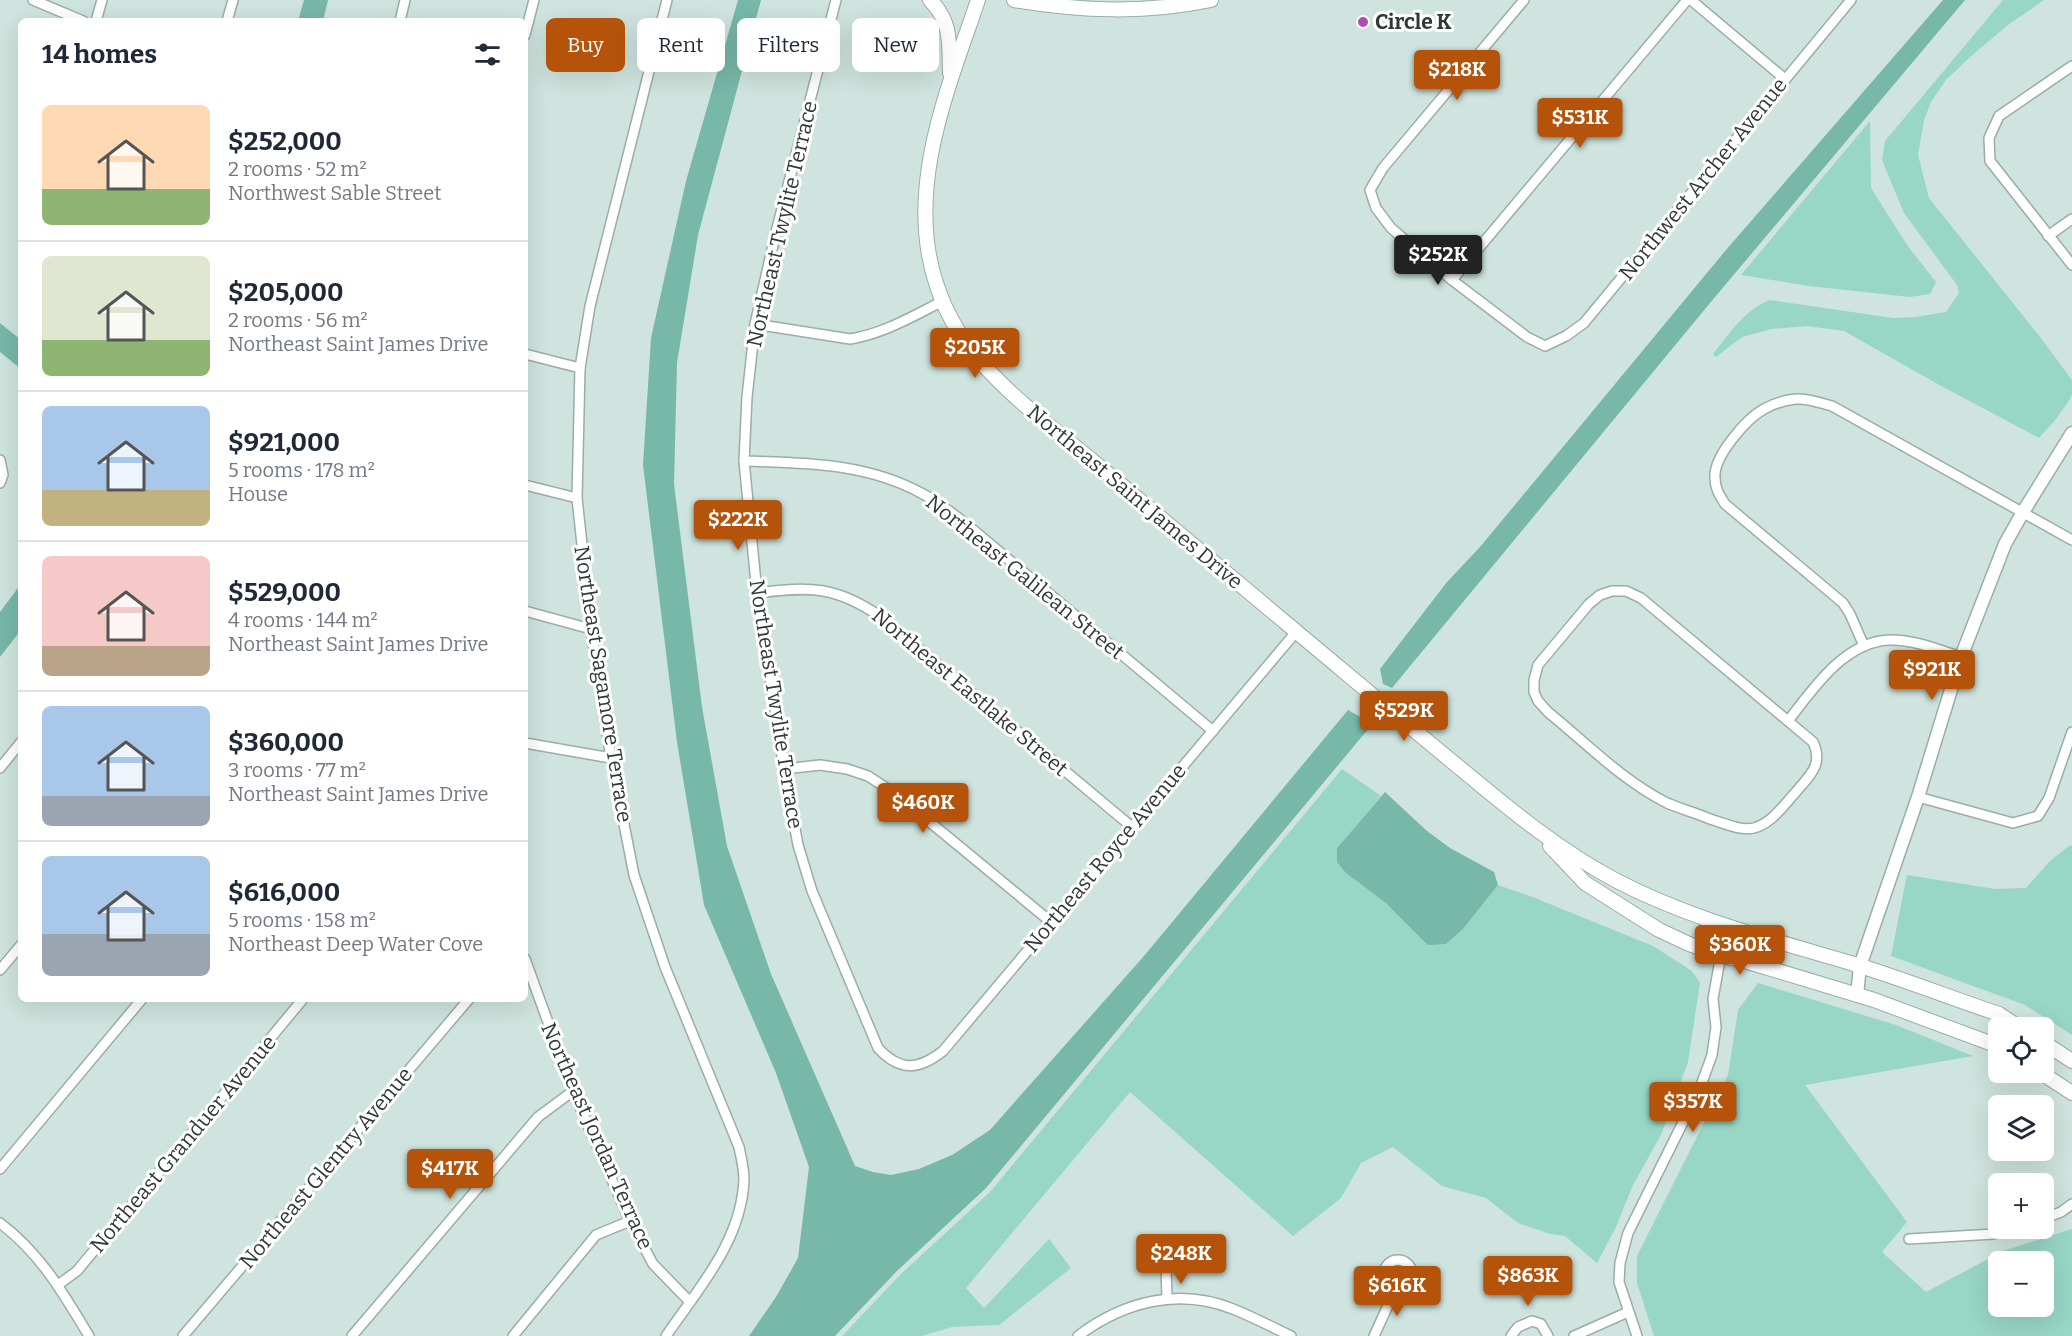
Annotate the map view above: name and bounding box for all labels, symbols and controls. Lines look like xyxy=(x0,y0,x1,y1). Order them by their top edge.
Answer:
place label: Circle K xyxy=(1375,9,1452,35)
marker: Circle K xyxy=(1356,15,1370,29)
chip: Buy xyxy=(546,18,625,72)
chip: Rent xyxy=(637,18,725,72)
chip: Filters xyxy=(737,18,840,72)
chip: New xyxy=(852,18,939,72)
icon: filters xyxy=(471,38,504,71)
text: 14 homes xyxy=(42,39,157,70)
pin: $218K xyxy=(1415,50,1499,101)
text: $218K xyxy=(1428,57,1486,81)
street label: Northwest Archer Avenue xyxy=(1613,73,1793,285)
street label: Northeast Twylite Terrace xyxy=(741,98,823,350)
pin: $531K xyxy=(1538,98,1622,149)
text: $531K xyxy=(1551,105,1609,129)
text: $252,000 xyxy=(228,126,342,157)
icon: home xyxy=(90,129,162,201)
text: 2 rooms · 52 m² xyxy=(228,157,367,181)
text: Northwest Sable Street xyxy=(228,181,441,205)
pin: $252K xyxy=(1396,235,1480,286)
text: $252K xyxy=(1408,242,1468,266)
text: $205,000 xyxy=(228,277,344,308)
icon: home xyxy=(90,280,162,352)
text: 2 rooms · 56 m² xyxy=(228,308,368,332)
pin: $205K xyxy=(933,328,1017,379)
text: Northeast Saint James Drive xyxy=(228,332,488,356)
text: $205K xyxy=(944,335,1006,359)
street label: Northeast Saint James Drive xyxy=(1022,399,1248,595)
text: $921,000 xyxy=(228,427,340,458)
icon: home xyxy=(90,430,162,502)
text: 5 rooms · 178 m² xyxy=(228,458,375,482)
text: House xyxy=(228,482,288,506)
street label: Northeast Galilean Street xyxy=(921,489,1130,665)
pin: $222K xyxy=(696,500,780,551)
text: $222K xyxy=(708,507,768,531)
street label: Northeast Sagamore Terrace xyxy=(568,544,638,824)
text: $529,000 xyxy=(228,577,341,608)
street label: Northeast Twylite Terrace xyxy=(743,578,809,830)
icon: home xyxy=(90,580,162,652)
street label: Northeast Eastlake Street xyxy=(867,602,1074,782)
text: 4 rooms · 144 m² xyxy=(228,608,378,632)
text: Northeast Saint James Drive xyxy=(228,632,488,656)
pin: $921K xyxy=(1890,650,1974,701)
text: $921K xyxy=(1903,657,1961,681)
pin: $529K xyxy=(1362,691,1446,742)
text: $529K xyxy=(1374,698,1434,722)
text: $360,000 xyxy=(228,727,344,758)
icon: home xyxy=(90,730,162,802)
text: 3 rooms · 77 m² xyxy=(228,758,366,782)
street label: Northeast Royce Avenue xyxy=(1018,758,1192,958)
text: Northeast Saint James Drive xyxy=(228,782,488,806)
pin: $460K xyxy=(881,783,965,834)
text: $460K xyxy=(891,790,955,814)
text: $616,000 xyxy=(228,877,340,908)
icon: home xyxy=(90,880,162,952)
text: 5 rooms · 158 m² xyxy=(228,908,376,932)
pin: $360K xyxy=(1698,925,1782,976)
text: Northeast Deep Water Cove xyxy=(228,932,483,956)
text: $360K xyxy=(1709,932,1771,956)
map controls xyxy=(1988,1017,2054,1317)
button: locate xyxy=(1988,1017,2054,1083)
street label: Northeast Jordan Terrace xyxy=(535,1019,659,1253)
street label: Northeast Granduer Avenue xyxy=(84,1030,282,1258)
street label: Northeast Glentry Avenue xyxy=(234,1062,418,1274)
pin: $357K xyxy=(1651,1082,1735,1133)
text: $357K xyxy=(1663,1089,1723,1113)
button: layers xyxy=(1988,1095,2054,1161)
pin: $417K xyxy=(408,1149,492,1200)
text: $417K xyxy=(421,1156,479,1180)
button: + xyxy=(1988,1173,2054,1239)
pin: $248K xyxy=(1139,1234,1223,1285)
text: $248K xyxy=(1150,1241,1212,1265)
button: − xyxy=(1988,1251,2054,1317)
pin: $863K xyxy=(1486,1256,1570,1307)
text: $863K xyxy=(1497,1263,1559,1287)
pin: $616K xyxy=(1355,1266,1439,1317)
text: $616K xyxy=(1368,1273,1426,1297)

